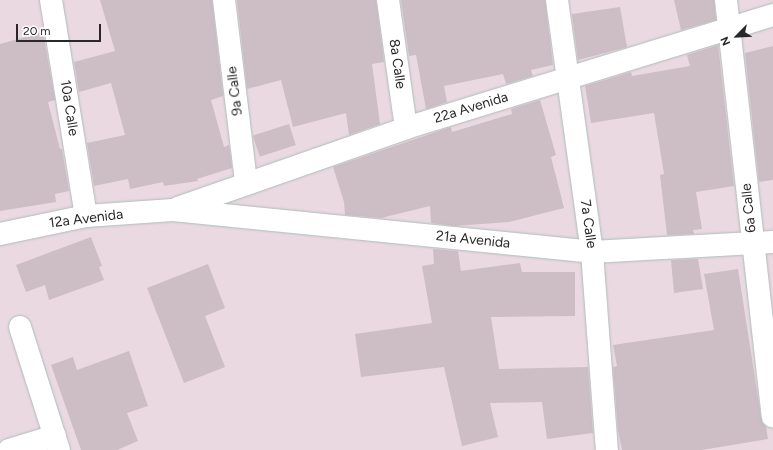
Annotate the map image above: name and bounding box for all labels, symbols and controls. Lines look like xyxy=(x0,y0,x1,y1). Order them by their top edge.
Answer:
scale bar xyxy=(18,16,103,42)
north arrow xyxy=(717,16,757,56)
text: 20 m xyxy=(23,24,51,38)
text: N xyxy=(718,35,733,48)
street label: 8a Calle xyxy=(385,38,409,90)
street label: 9a Calle xyxy=(224,65,246,117)
street label: 10a Calle xyxy=(56,79,82,137)
street label: 22a Avenida xyxy=(432,89,510,127)
street label: 6a Calle xyxy=(738,182,760,234)
street label: 7a Calle xyxy=(576,198,600,250)
street label: 12a Avenida xyxy=(48,206,124,232)
street label: 21a Avenida xyxy=(435,228,511,252)

